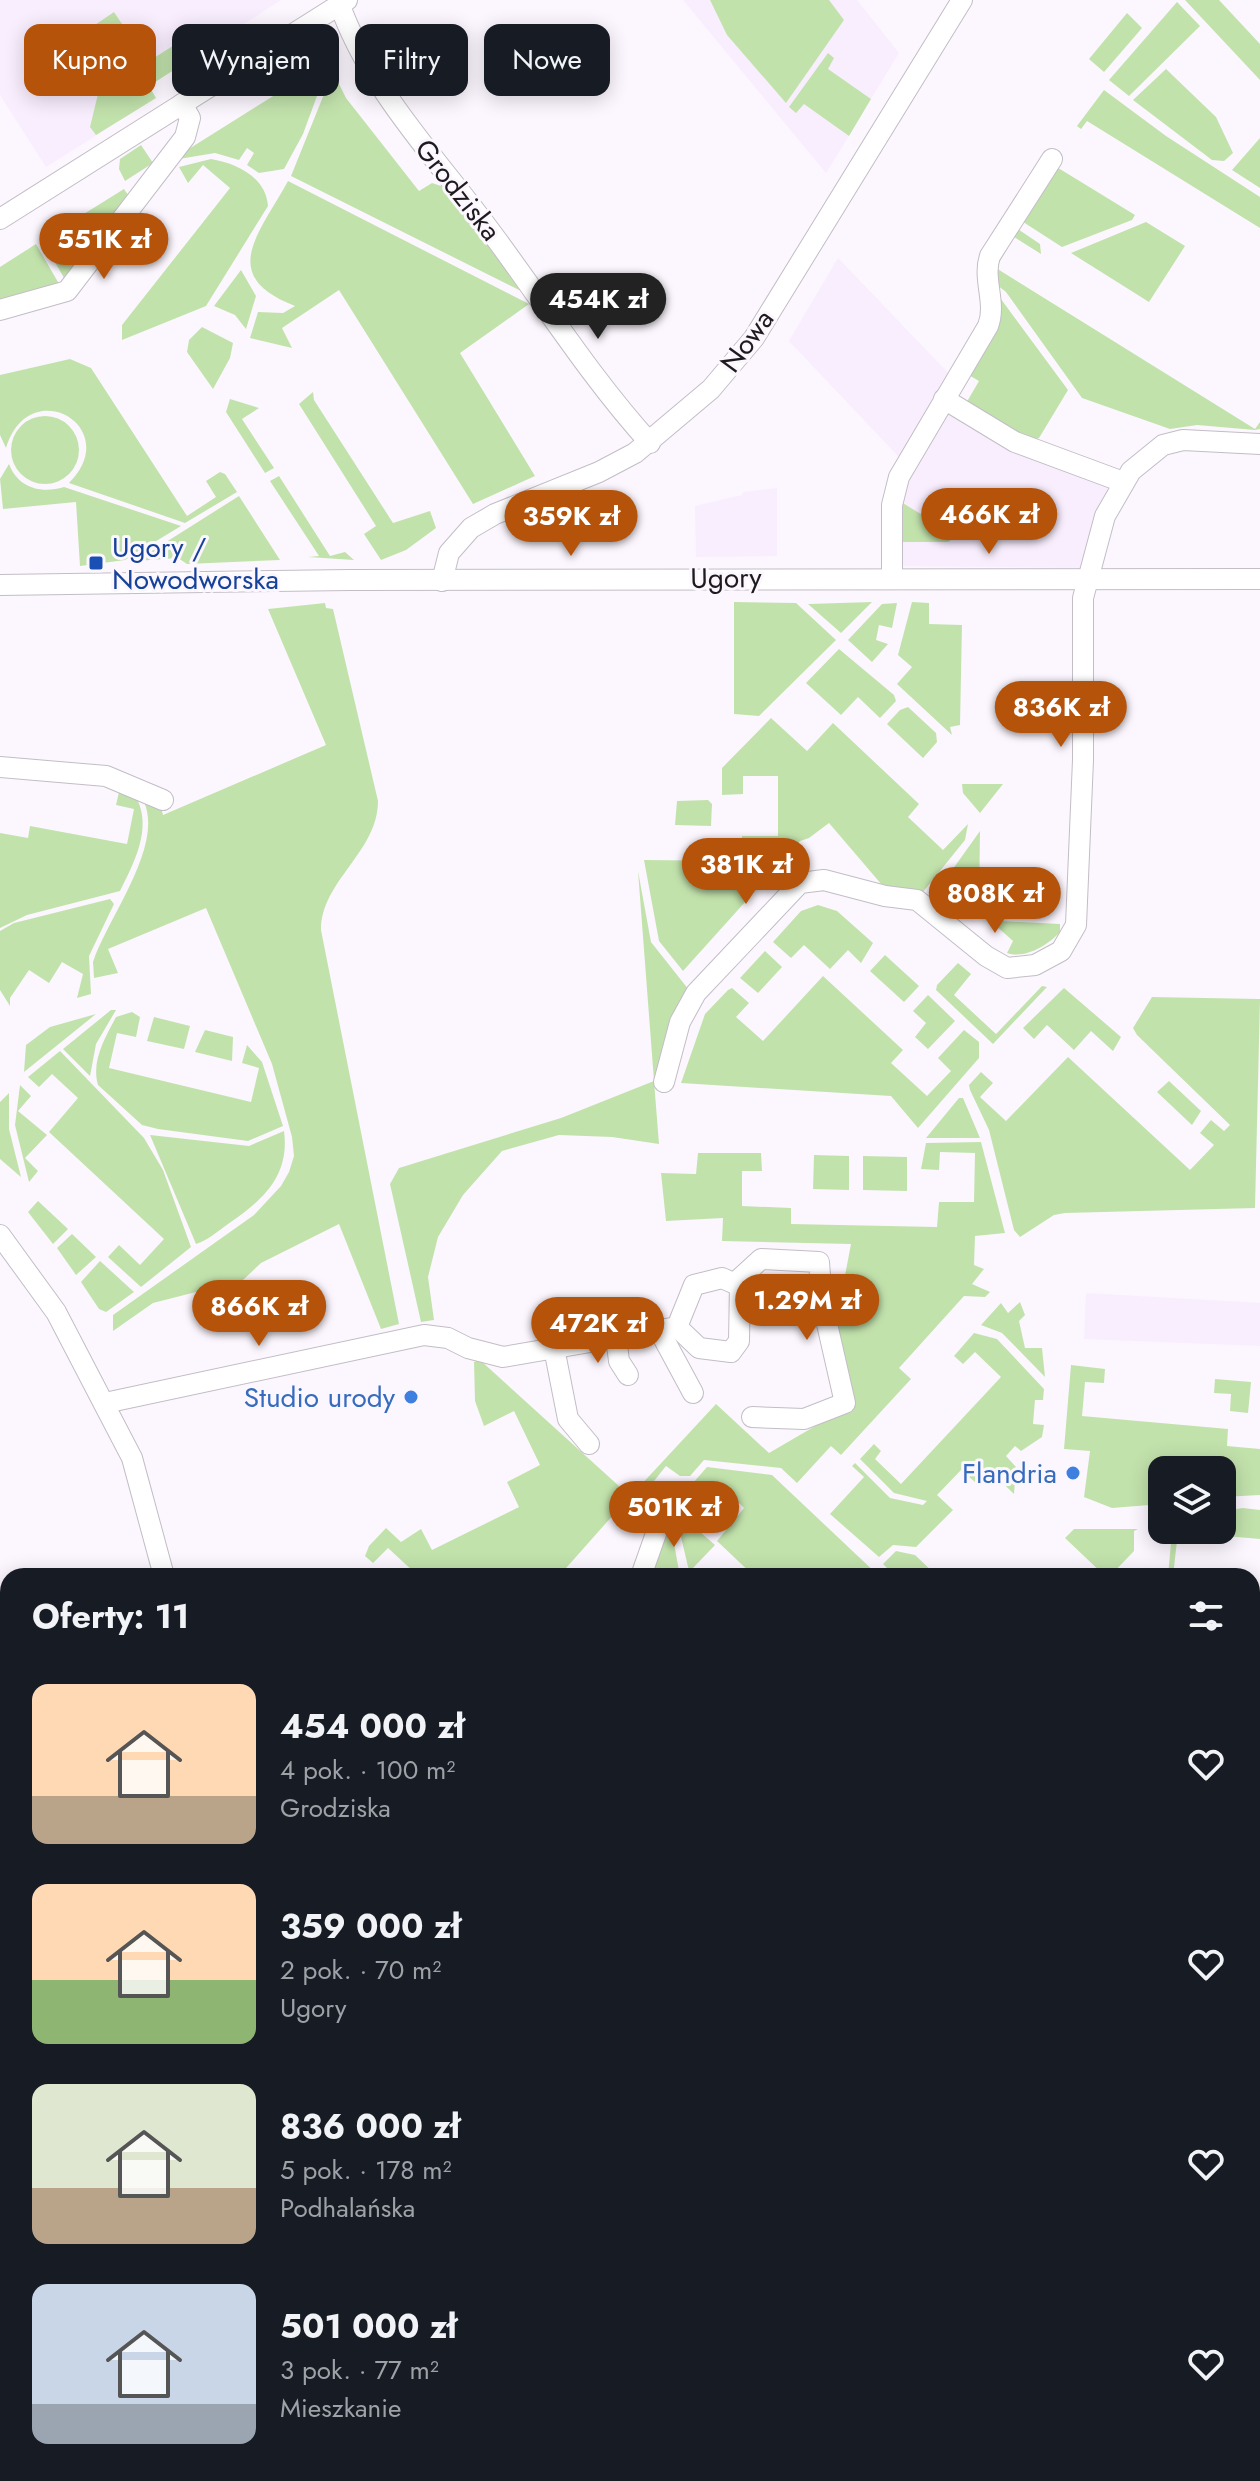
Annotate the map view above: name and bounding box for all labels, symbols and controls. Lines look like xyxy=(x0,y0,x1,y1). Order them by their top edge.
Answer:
chip: Kupno xyxy=(24,24,156,96)
chip: Wynajem xyxy=(172,24,339,96)
chip: Filtry xyxy=(355,24,468,96)
chip: Nowe xyxy=(484,24,610,96)
street label: Grodziska xyxy=(405,130,511,250)
pin: 551K zł xyxy=(30,213,178,281)
text: 551K zł xyxy=(57,220,151,258)
pin: 454K zł xyxy=(524,273,672,341)
text: 454K zł xyxy=(548,280,648,318)
street label: Nowa xyxy=(710,301,784,381)
pin: 466K zł xyxy=(915,488,1063,556)
pin: 359K zł xyxy=(497,490,645,558)
text: 466K zł xyxy=(939,495,1039,533)
text: 359K zł xyxy=(523,497,619,535)
place label: Ugory / Nowodworska xyxy=(112,527,279,600)
marker: Ugory / Nowodworska xyxy=(87,554,105,572)
street label: Ugory xyxy=(690,557,763,599)
pin: 836K zł xyxy=(987,681,1135,749)
text: 836K zł xyxy=(1013,688,1109,726)
pin: 381K zł xyxy=(672,838,820,906)
text: 381K zł xyxy=(700,845,792,883)
pin: 808K zł xyxy=(921,867,1069,935)
text: 808K zł xyxy=(947,874,1043,912)
pin: 1.29M zł xyxy=(724,1274,890,1342)
pin: 866K zł xyxy=(185,1280,333,1348)
text: 1.29M zł xyxy=(753,1281,861,1319)
text: 866K zł xyxy=(210,1287,308,1325)
pin: 472K zł xyxy=(524,1297,672,1365)
text: 472K zł xyxy=(549,1304,647,1342)
place label: Studio urody xyxy=(244,1377,396,1418)
marker: Studio urody xyxy=(402,1388,420,1406)
place label: Flandria xyxy=(962,1453,1057,1494)
map controls xyxy=(1148,1456,1236,1544)
button: layers xyxy=(1148,1456,1236,1544)
marker: Flandria xyxy=(1064,1464,1082,1482)
pin: 501K zł xyxy=(600,1481,748,1549)
text: 501K zł xyxy=(627,1488,721,1526)
text: Oferty: 11 xyxy=(32,1592,189,1641)
icon: filters xyxy=(1184,1594,1228,1638)
text: 454 000 zł xyxy=(280,1702,464,1751)
icon: home xyxy=(96,1716,192,1812)
icon: heart xyxy=(1184,1742,1228,1786)
text: 4 pok. · 100 m² xyxy=(280,1751,455,1789)
text: Grodziska xyxy=(280,1789,391,1827)
text: 359 000 zł xyxy=(280,1902,461,1951)
icon: home xyxy=(96,1916,192,2012)
icon: heart xyxy=(1184,1942,1228,1986)
text: 2 pok. · 70 m² xyxy=(280,1951,441,1989)
text: Ugory xyxy=(280,1989,346,2027)
text: 836 000 zł xyxy=(280,2102,460,2151)
icon: home xyxy=(96,2116,192,2212)
icon: heart xyxy=(1184,2142,1228,2186)
text: 5 pok. · 178 m² xyxy=(280,2151,452,2189)
text: Podhalańska xyxy=(280,2189,415,2227)
text: 501 000 zł xyxy=(280,2302,457,2351)
icon: home xyxy=(96,2316,192,2412)
icon: heart xyxy=(1184,2342,1228,2386)
text: 3 pok. · 77 m² xyxy=(280,2351,439,2389)
text: Mieszkanie xyxy=(280,2389,401,2427)

